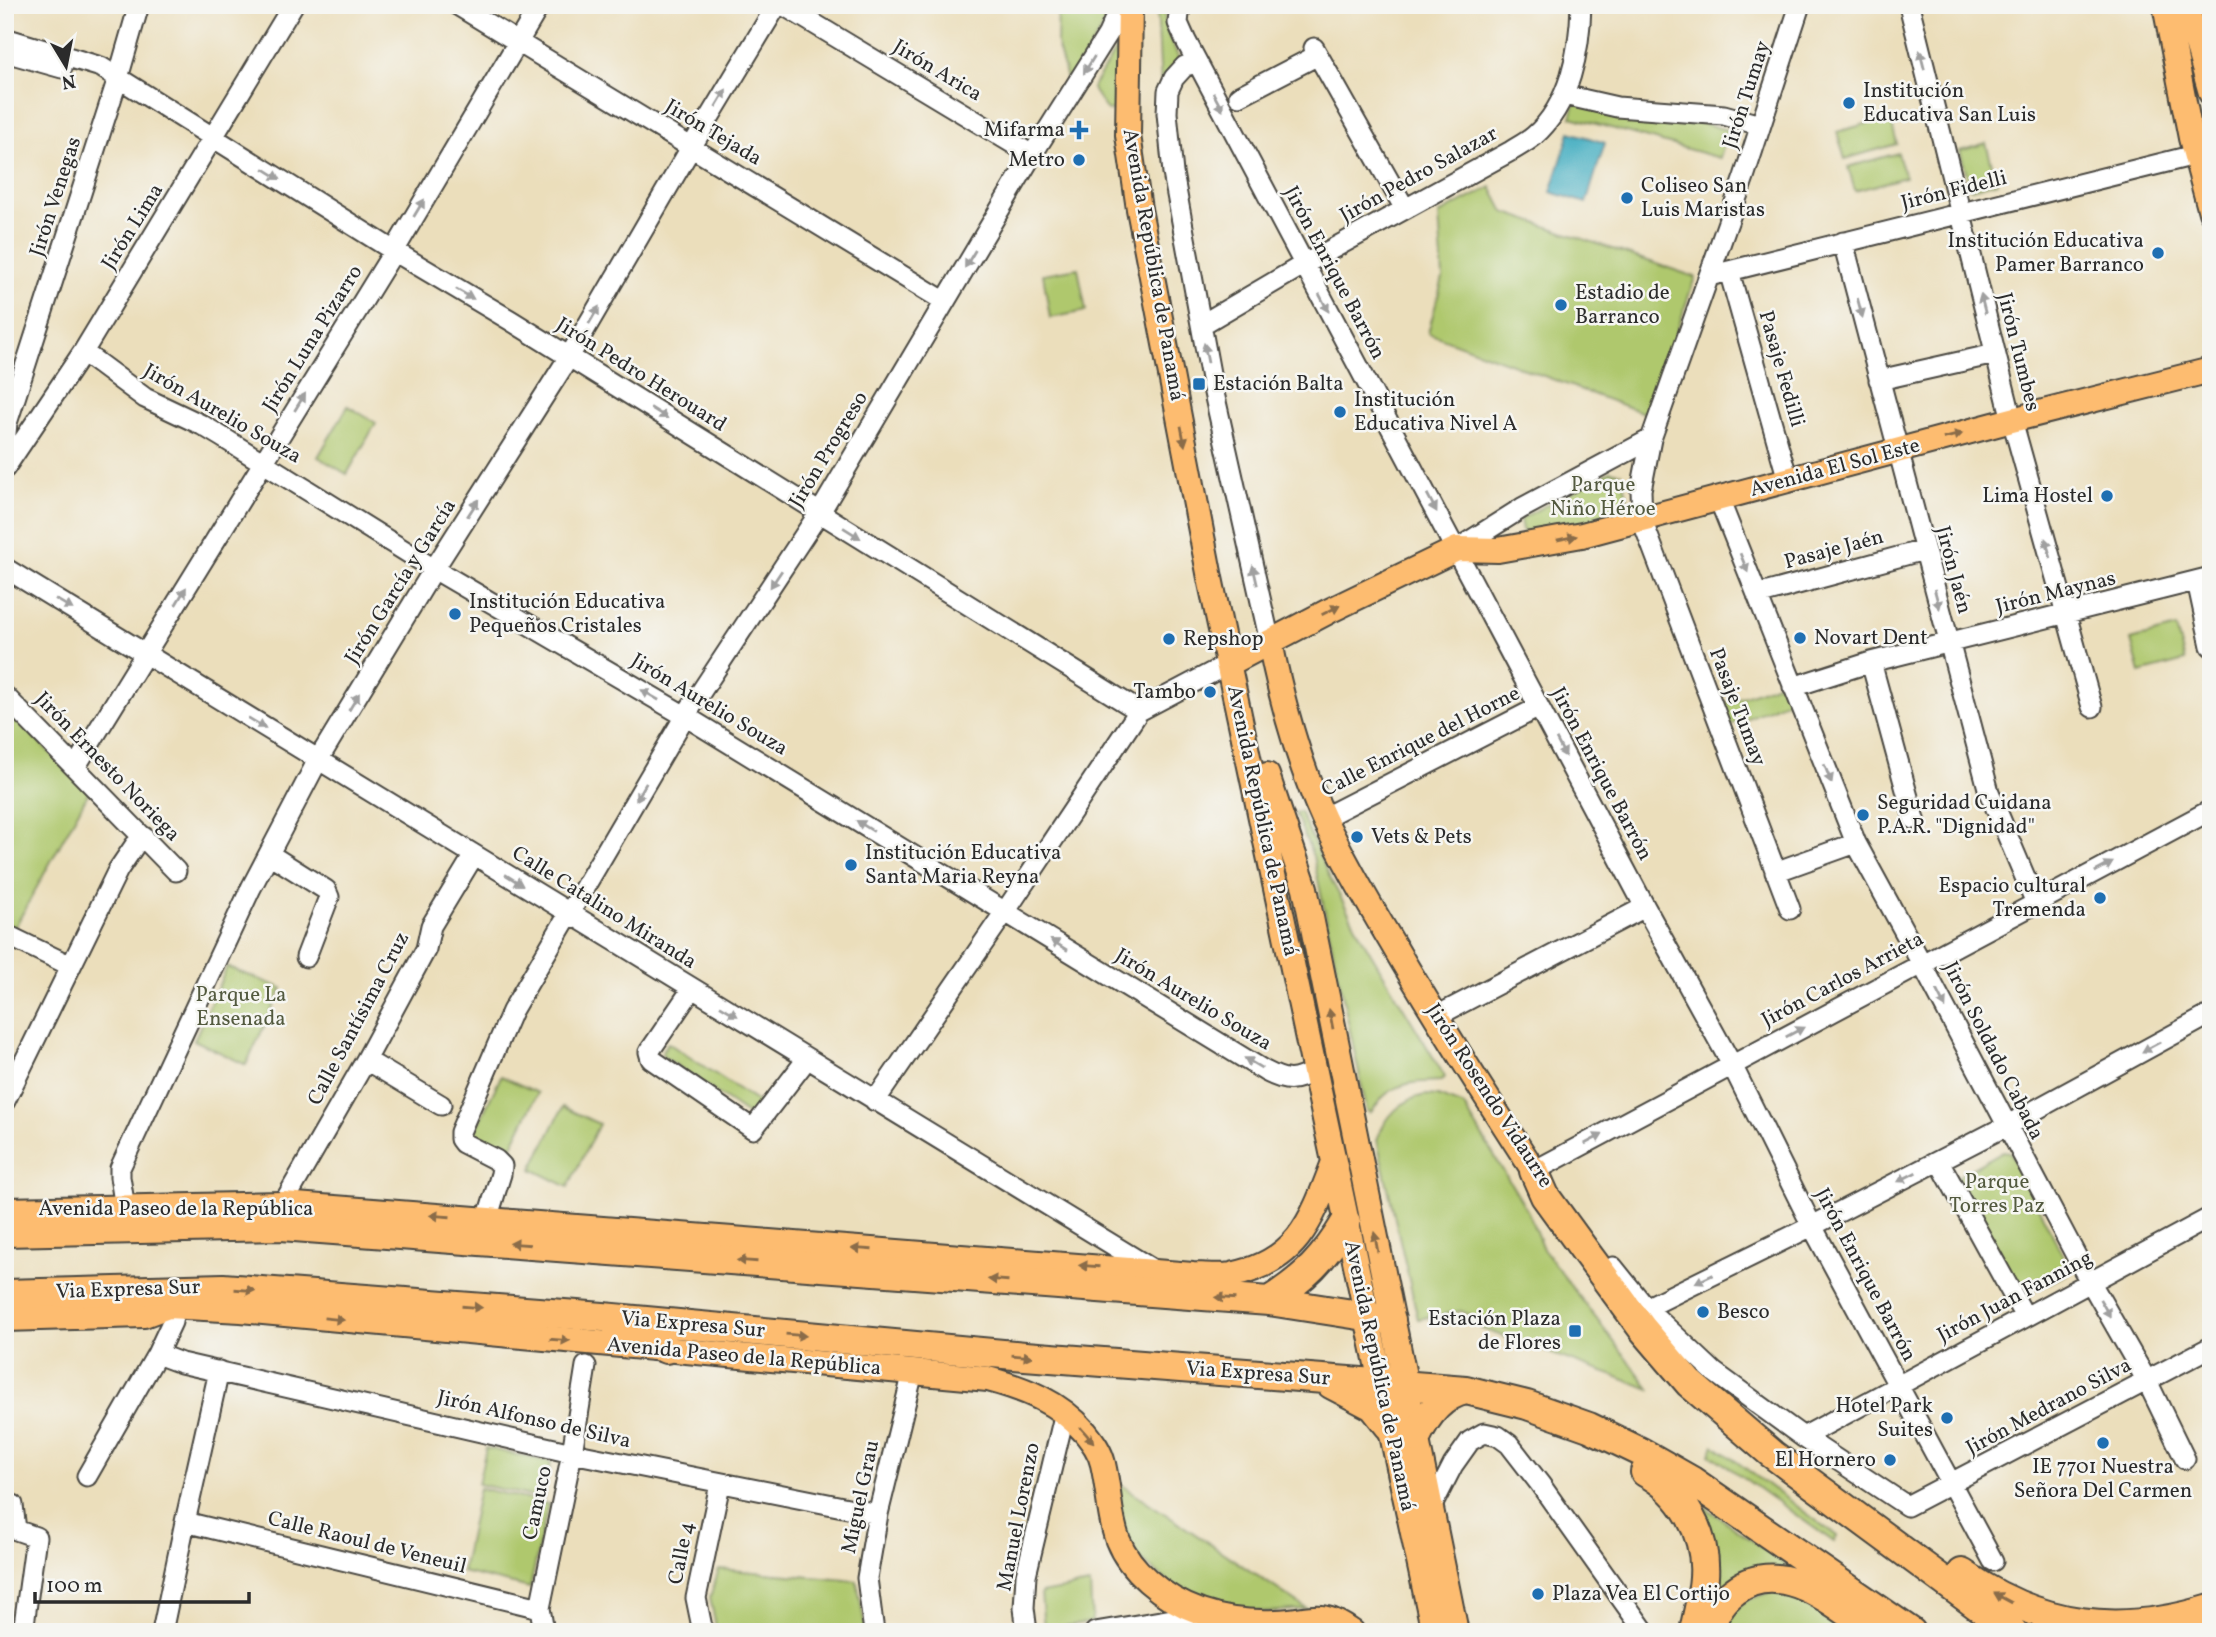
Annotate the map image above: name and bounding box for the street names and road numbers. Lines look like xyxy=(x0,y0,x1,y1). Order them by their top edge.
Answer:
street label: Jirón Arica xyxy=(887,33,987,109)
street label: Jirón Tumay xyxy=(1716,37,1778,153)
street label: Jirón Tejada xyxy=(659,93,767,173)
street label: Jirón Pedro Salazar xyxy=(1335,119,1503,230)
street label: Avenida República de Panamá xyxy=(1115,127,1191,403)
street label: Jirón Venegas xyxy=(23,133,89,261)
street label: Jirón Fidelli xyxy=(1898,164,2010,218)
street label: Jirón Lima xyxy=(95,178,171,276)
street label: Jirón Enrique Barrón xyxy=(1276,181,1392,365)
street label: Jirón Luna Pizarro xyxy=(256,260,370,418)
street label: Jirón Tumbes xyxy=(1989,290,2047,414)
street label: Pasaje Fedilli xyxy=(1751,307,1811,431)
street label: Jirón Pedro Herouard xyxy=(550,311,732,439)
street label: Jirón Aurelio Souza xyxy=(137,357,307,471)
street label: Jirón Progreso xyxy=(783,386,875,514)
street label: Avenida El Sol Este xyxy=(1747,431,1923,505)
street label: Jirón García y García xyxy=(338,494,464,670)
street label: Pasaje Jaén xyxy=(1781,523,1887,577)
street label: Jirón Jaén xyxy=(1927,523,1979,617)
street label: Jirón Maynas xyxy=(1993,564,2119,622)
street label: Pasaje Tumay xyxy=(1701,644,1773,771)
street label: Jirón Aurelio Souza xyxy=(625,647,793,763)
street label: Calle Enrique del Horne xyxy=(1317,679,1525,805)
street label: Jirón Enrique Barrón xyxy=(1543,682,1659,866)
street label: Avenida República de Panamá xyxy=(1219,683,1305,959)
street label: Jirón Ernesto Noriega xyxy=(28,686,186,848)
street label: Calle Catalino Miranda xyxy=(506,839,702,977)
street label: Jirón Carlos Arrieta xyxy=(1757,925,1929,1035)
street label: Calle Santísima Cruz xyxy=(301,927,417,1111)
street label: Jirón Aurelio Souza xyxy=(1109,942,1277,1058)
street label: Jirón Soldado Cabada xyxy=(1935,957,2051,1145)
street label: Jirón Rosendo Vidaurre xyxy=(1418,998,1560,1194)
street label: Jirón Enrique Barrón xyxy=(1807,1183,1923,1367)
street label: Avenida Paseo de la República xyxy=(38,1195,314,1224)
street label: Avenida República de Panamá xyxy=(1336,1238,1422,1514)
street label: Jirón Juan Fanning xyxy=(1932,1244,2098,1350)
street label: Via Expresa Sur xyxy=(55,1273,201,1307)
street label: Via Expresa Sur xyxy=(620,1304,766,1346)
street label: Avenida Paseo de la República xyxy=(606,1331,882,1383)
street label: Jirón Medrano Silva xyxy=(1961,1351,2137,1463)
street label: Via Expresa Sur xyxy=(1185,1354,1331,1394)
street label: Jirón Alfonso de Silva xyxy=(434,1384,634,1456)
street label: Miguel Grau xyxy=(835,1438,887,1556)
street label: Manuel Lorenzo xyxy=(990,1440,1048,1594)
street label: Camuco xyxy=(516,1463,560,1543)
street label: Calle Raoul de Veneuil xyxy=(265,1504,469,1582)
street label: Calle 4 xyxy=(662,1519,702,1587)

